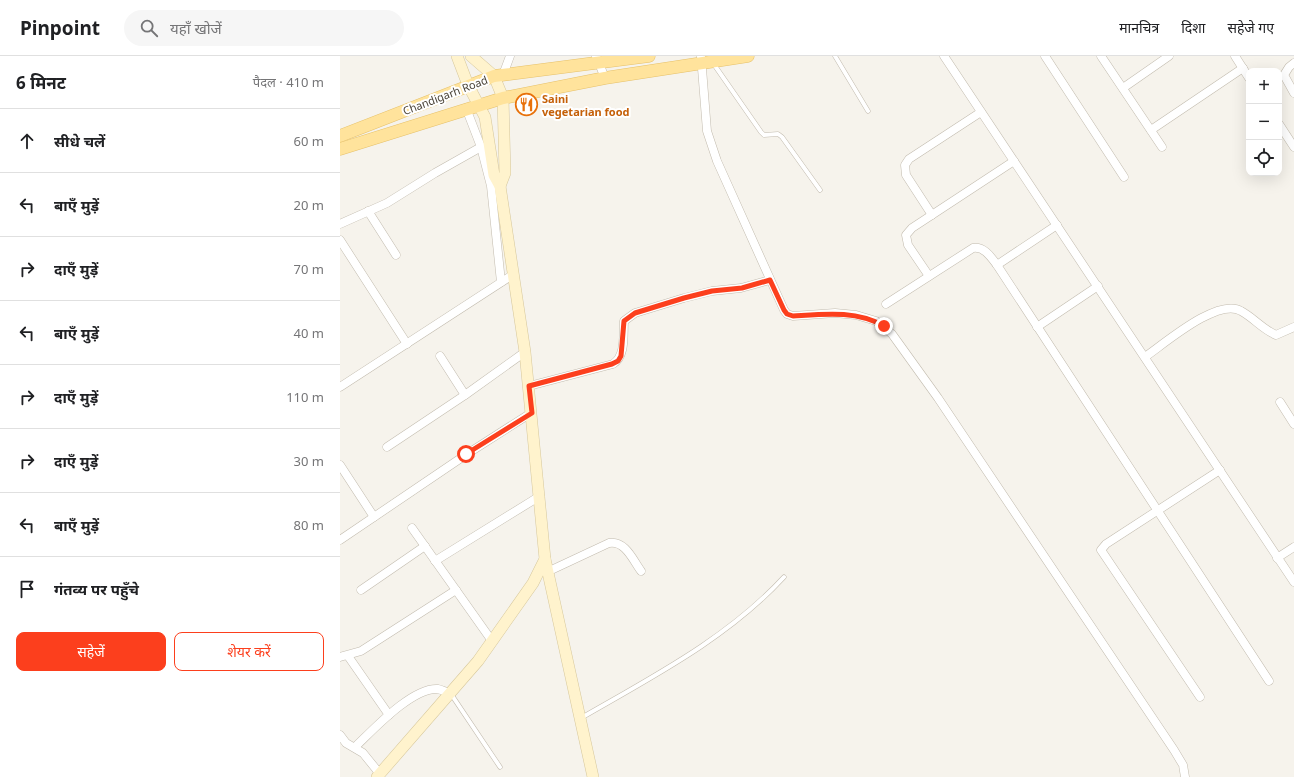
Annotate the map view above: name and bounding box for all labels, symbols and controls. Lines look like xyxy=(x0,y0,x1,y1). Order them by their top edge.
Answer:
search box xyxy=(124,10,404,46)
text: Pinpoint xyxy=(20,15,100,41)
icon: search xyxy=(138,17,160,39)
text: यहाँ खोजें xyxy=(170,18,222,38)
text: मानचित्र xyxy=(1119,18,1159,37)
text: दिशा xyxy=(1181,18,1205,37)
text: सहेजे गए xyxy=(1227,18,1274,37)
map controls xyxy=(1246,68,1282,176)
button: + xyxy=(1246,68,1282,104)
text: 6 मिनट xyxy=(16,71,66,94)
street label: Chandigarh Road xyxy=(400,72,490,118)
text: पैदल · 410 m xyxy=(253,73,324,91)
restaurant icon: Saini vegetarian food xyxy=(513,91,539,117)
place label: Saini vegetarian food xyxy=(542,91,630,119)
button: − xyxy=(1246,104,1282,140)
icon: ahead xyxy=(16,130,38,152)
text: सीधे चलें xyxy=(54,131,105,151)
text: 60 m xyxy=(294,132,324,150)
button: locate xyxy=(1246,140,1282,176)
icon: left xyxy=(16,194,38,216)
text: बाएँ मुड़ें xyxy=(54,195,99,215)
text: 20 m xyxy=(294,196,324,214)
icon: right xyxy=(16,258,38,280)
text: दाएँ मुड़ें xyxy=(54,259,98,279)
text: 70 m xyxy=(294,260,324,278)
route end xyxy=(875,317,893,335)
icon: left xyxy=(16,322,38,344)
text: बाएँ मुड़ें xyxy=(54,323,99,343)
text: 40 m xyxy=(294,324,324,342)
icon: right xyxy=(16,386,38,408)
text: दाएँ मुड़ें xyxy=(54,387,98,407)
text: 110 m xyxy=(286,388,324,406)
route start xyxy=(457,445,475,463)
icon: right xyxy=(16,450,38,472)
text: दाएँ मुड़ें xyxy=(54,451,98,471)
text: 30 m xyxy=(294,452,324,470)
icon: left xyxy=(16,514,38,536)
text: बाएँ मुड़ें xyxy=(54,515,99,535)
text: 80 m xyxy=(294,516,324,534)
icon: arrive xyxy=(16,578,38,600)
text: गंतव्य पर पहुँचे xyxy=(54,579,139,599)
button: सहेजें xyxy=(16,632,166,671)
button: शेयर करें xyxy=(174,632,324,671)

